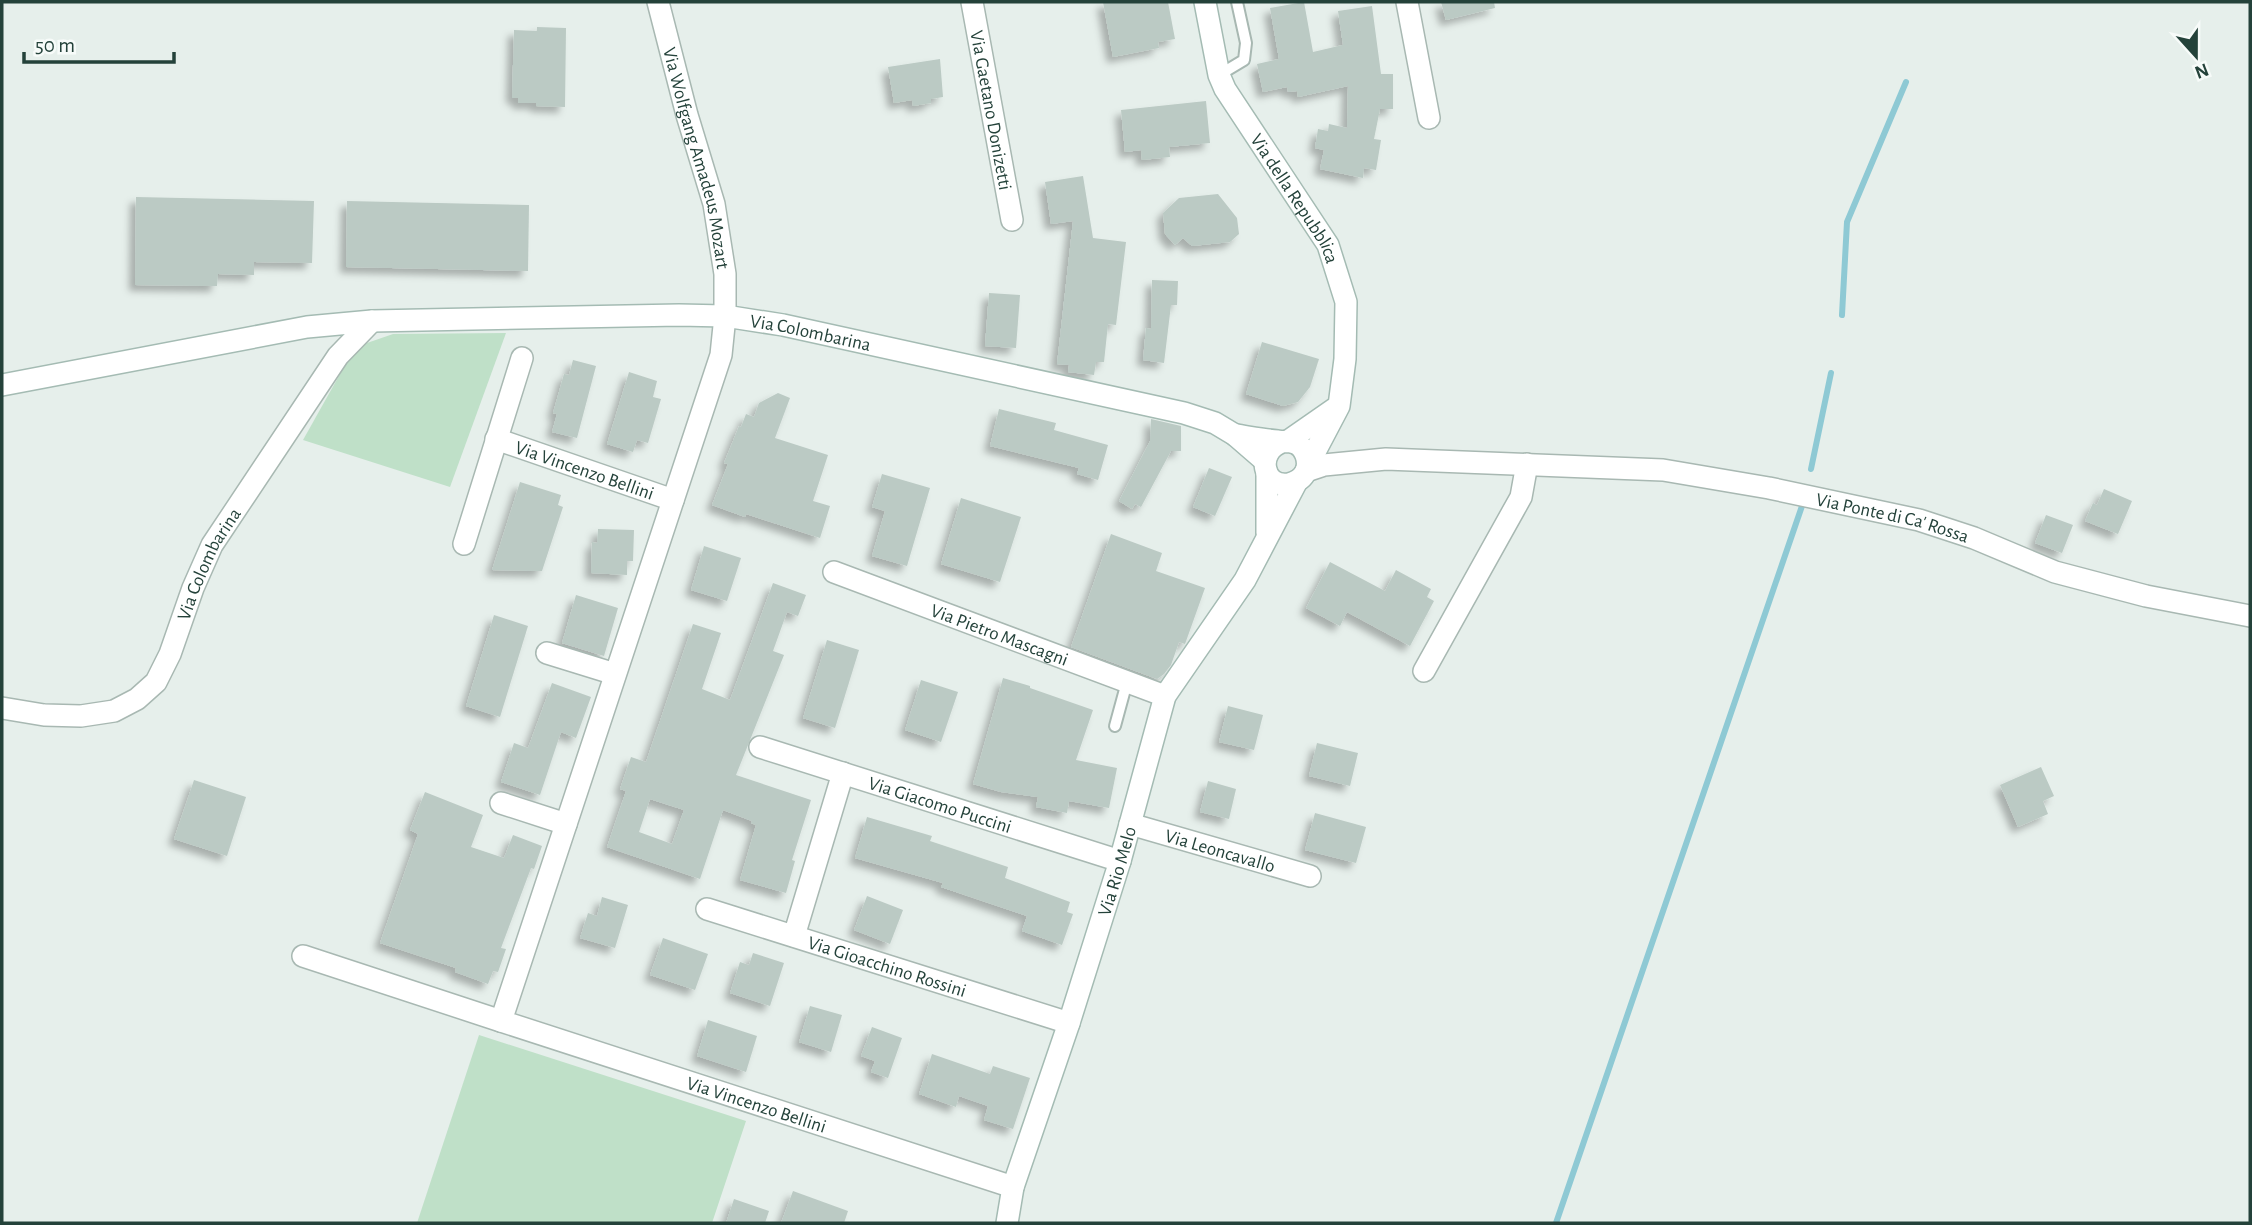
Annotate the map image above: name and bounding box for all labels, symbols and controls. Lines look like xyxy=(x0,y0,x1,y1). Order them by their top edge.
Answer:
scale bar xyxy=(24,21,175,65)
north arrow xyxy=(2161,21,2231,91)
street label: Via Gaetano Donizetti xyxy=(966,29,1014,192)
text: 50 m xyxy=(35,35,75,56)
street label: Via Wolfgang Amadeus Mozart xyxy=(659,45,732,270)
text: N xyxy=(2192,59,2211,82)
street label: Via della Repubblica xyxy=(1246,131,1341,266)
street label: Via Colombarina xyxy=(749,312,873,355)
street label: Via Vincenzo Bellini xyxy=(512,438,656,504)
street label: Via Ponte di Ca' Rossa xyxy=(1814,490,1971,547)
street label: Via Colombarina xyxy=(175,505,245,623)
street label: Via Pietro Mascagni xyxy=(928,601,1071,670)
street label: Via Giacomo Puccini xyxy=(866,774,1014,837)
street label: Via Rio Melo xyxy=(1095,825,1140,918)
street label: Via Leoncavallo xyxy=(1163,827,1277,876)
street label: Via Gioacchino Rossini xyxy=(805,933,968,1001)
street label: Via Vincenzo Bellini xyxy=(684,1074,828,1137)

